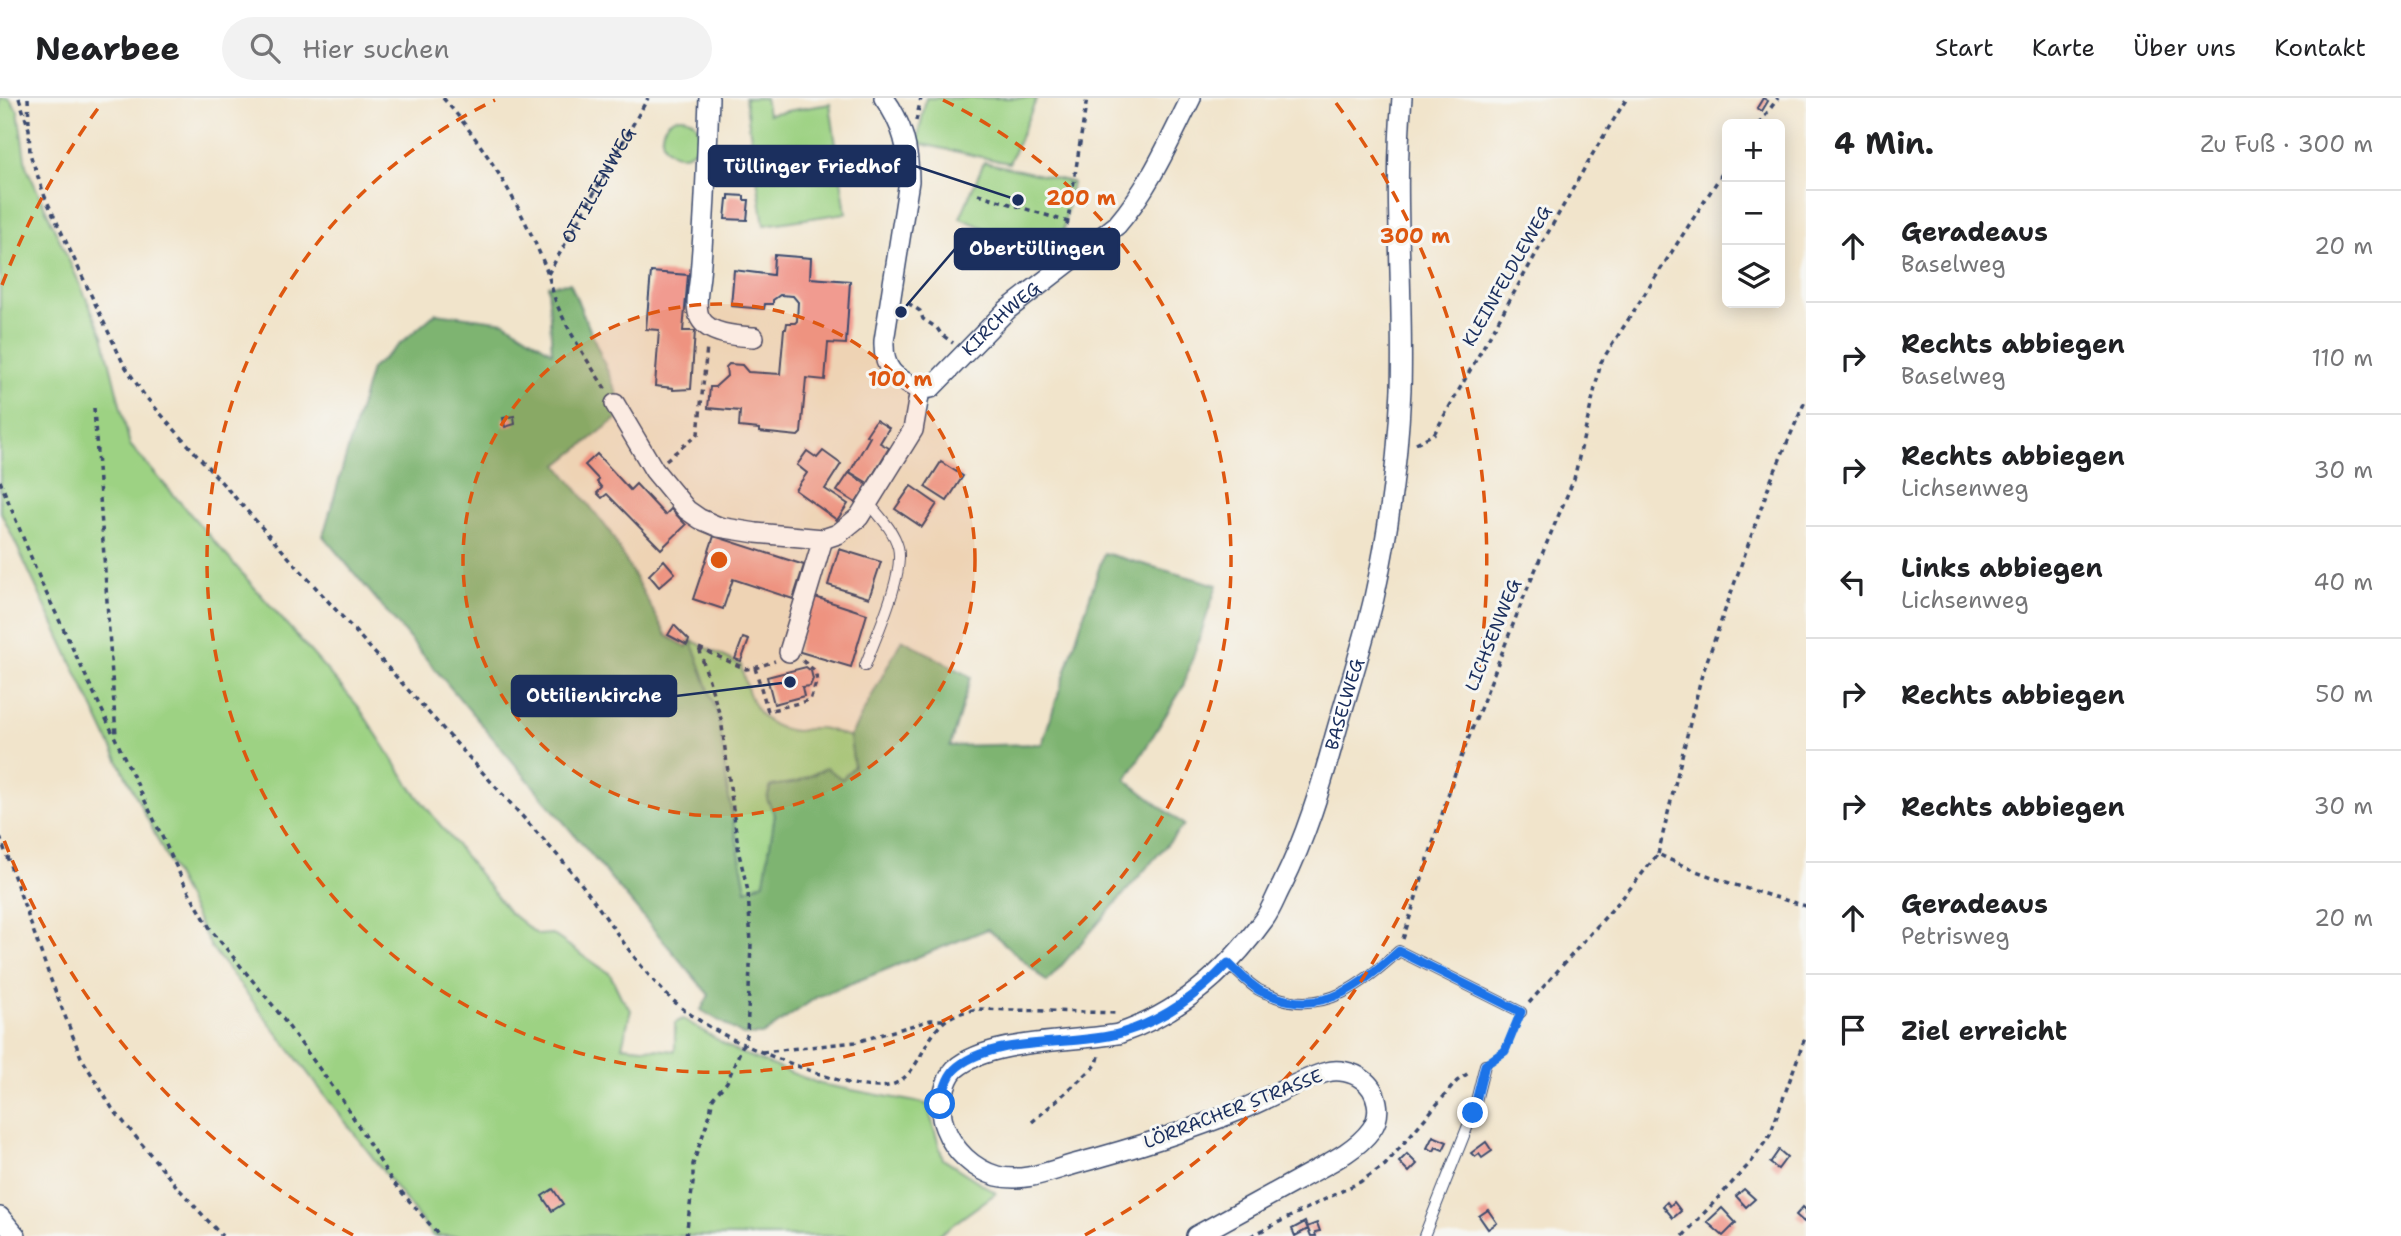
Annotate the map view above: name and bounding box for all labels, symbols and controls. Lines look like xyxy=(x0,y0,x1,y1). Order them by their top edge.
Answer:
search box xyxy=(222,17,712,80)
text: Nearbee xyxy=(35,26,180,71)
icon: search xyxy=(246,29,284,67)
text: Hier suchen xyxy=(302,31,449,66)
text: Start xyxy=(1935,32,1994,64)
text: Karte xyxy=(2032,32,2095,64)
text: Über uns xyxy=(2133,32,2236,64)
text: Kontakt xyxy=(2274,32,2366,64)
map controls xyxy=(1722,119,1785,308)
button: + xyxy=(1722,119,1785,182)
street label: OTTILIENWEG xyxy=(556,123,641,248)
text: 4 Min. xyxy=(1834,123,1934,164)
text: Zu Fuß · 300 m xyxy=(2200,129,2373,159)
callout: Tüllinger Friedhof xyxy=(709,146,915,186)
text: Tüllinger Friedhof xyxy=(723,154,901,179)
button: − xyxy=(1722,182,1785,245)
text: 200 m xyxy=(1046,184,1116,212)
street label: KLEINFELDLEWEG xyxy=(1457,201,1557,351)
text: Geradeaus xyxy=(1901,214,2048,249)
text: 300 m xyxy=(1380,222,1450,250)
icon: ahead xyxy=(1834,227,1872,265)
callout: Obertüllingen xyxy=(955,229,1119,269)
text: 20 m xyxy=(2314,231,2373,261)
text: Obertüllingen xyxy=(969,236,1105,261)
button: layers xyxy=(1722,245,1785,308)
text: Baselweg xyxy=(1901,249,2006,279)
street label: KIRCHWEG xyxy=(957,276,1046,361)
text: Rechts abbiegen xyxy=(1901,326,2125,361)
icon: right xyxy=(1834,339,1872,377)
text: 110 m xyxy=(2311,343,2373,373)
text: Baselweg xyxy=(1901,361,2006,391)
text: 100 m xyxy=(868,365,932,393)
text: Rechts abbiegen xyxy=(1901,438,2125,473)
icon: right xyxy=(1834,451,1872,489)
text: 30 m xyxy=(2314,455,2373,485)
text: Lichsenweg xyxy=(1901,473,2029,503)
centre of rings xyxy=(707,548,731,572)
text: Links abbiegen xyxy=(1901,550,2103,585)
icon: left xyxy=(1834,563,1872,601)
text: 40 m xyxy=(2313,567,2373,597)
street label: LICHSENWEG xyxy=(1460,575,1527,695)
text: Lichsenweg xyxy=(1901,585,2029,615)
street label: BASELWEG xyxy=(1320,655,1369,753)
icon: right xyxy=(1834,675,1872,713)
callout: Ottilienkirche xyxy=(512,676,676,716)
text: Rechts abbiegen xyxy=(1901,677,2125,712)
text: 50 m xyxy=(2315,679,2373,709)
text: Ottilienkirche xyxy=(526,683,662,708)
icon: right xyxy=(1834,787,1872,825)
text: Rechts abbiegen xyxy=(1901,789,2125,824)
text: 30 m xyxy=(2314,791,2373,821)
text: Geradeaus xyxy=(1901,886,2048,921)
icon: ahead xyxy=(1834,899,1872,937)
text: 20 m xyxy=(2314,903,2373,933)
text: Petrisweg xyxy=(1901,921,2010,951)
icon: arrive xyxy=(1834,1011,1872,1049)
text: Ziel erreicht xyxy=(1901,1013,2067,1048)
street label: LÖRRACHER STRASSE xyxy=(1140,1064,1326,1154)
route start xyxy=(924,1088,955,1119)
route end xyxy=(1457,1097,1488,1128)

